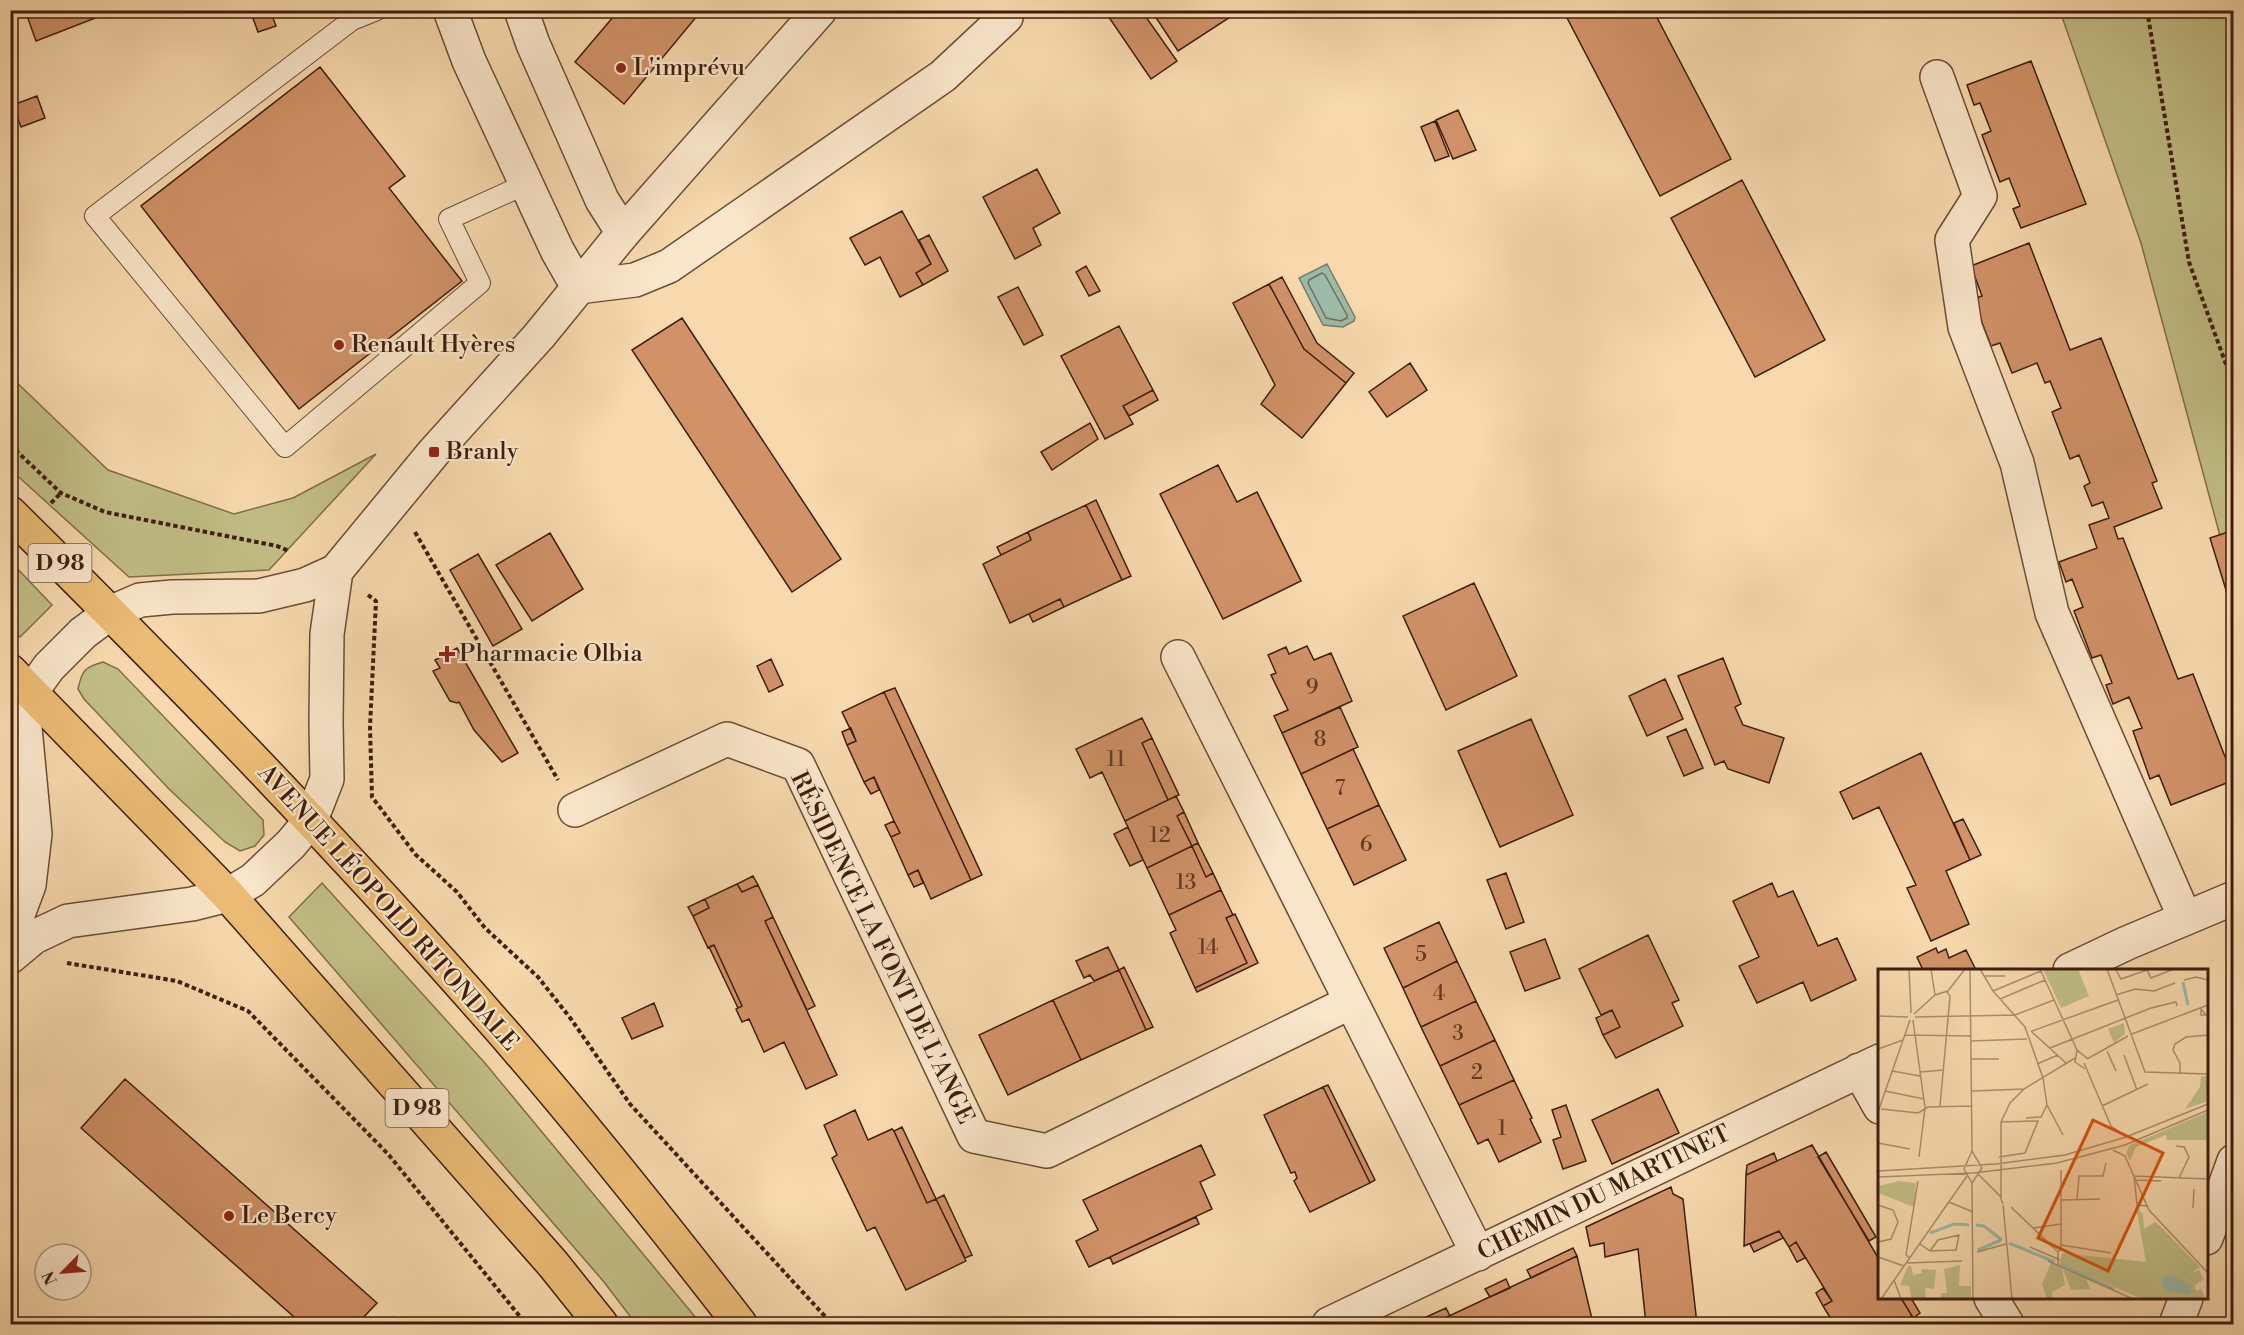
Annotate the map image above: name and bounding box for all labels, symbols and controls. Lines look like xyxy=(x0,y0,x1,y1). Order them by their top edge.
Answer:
place label: L'imprévu xyxy=(633,53,745,83)
marker: L'imprévu xyxy=(614,61,628,75)
place label: Renault Hyères xyxy=(351,330,515,360)
marker: Renault Hyères xyxy=(332,338,346,352)
place label: Branly xyxy=(445,437,519,467)
marker: Branly xyxy=(427,445,441,459)
road number: D 98 xyxy=(28,544,92,582)
place label: Pharmacie Olbia xyxy=(459,639,643,669)
marker: Pharmacie Olbia xyxy=(440,647,454,661)
house number: 9 xyxy=(1306,675,1318,701)
house number: 8 xyxy=(1314,727,1326,753)
house number: 11 xyxy=(1107,747,1125,773)
street label: AVENUE LÉOPOLD RITONDALE xyxy=(251,757,526,1058)
street label: RÉSIDENCE LA FONT DE L'ANGE xyxy=(783,766,982,1129)
house number: 7 xyxy=(1335,776,1346,802)
house number: 12 xyxy=(1149,823,1171,849)
house number: 6 xyxy=(1360,832,1373,858)
house number: 13 xyxy=(1176,870,1196,896)
house number: 14 xyxy=(1198,935,1218,961)
house number: 5 xyxy=(1415,942,1427,968)
inset map xyxy=(1878,969,2208,1299)
house number: 4 xyxy=(1433,981,1445,1007)
house number: 3 xyxy=(1452,1021,1464,1047)
house number: 2 xyxy=(1471,1060,1483,1086)
road number: D 98 xyxy=(386,1089,448,1127)
house number: 1 xyxy=(1497,1116,1507,1142)
street label: CHEMIN DU MARTINET xyxy=(1473,1119,1735,1267)
place label: Le Bercy xyxy=(241,1201,337,1231)
marker: Le Bercy xyxy=(222,1209,236,1223)
north arrow xyxy=(33,1242,93,1302)
text: N xyxy=(38,1268,62,1288)

